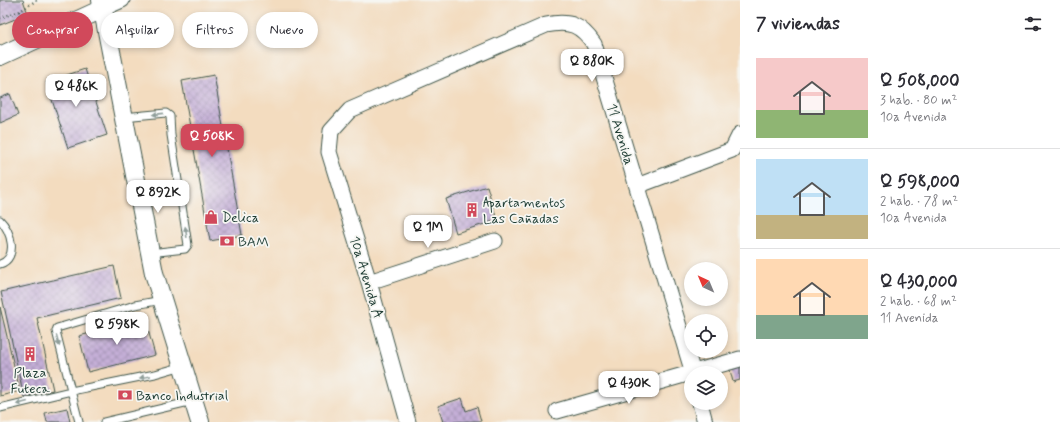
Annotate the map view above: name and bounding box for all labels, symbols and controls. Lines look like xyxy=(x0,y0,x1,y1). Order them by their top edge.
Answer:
chip: Comprar xyxy=(12,12,93,48)
chip: Alquilar xyxy=(101,12,174,48)
chip: Filtros xyxy=(182,12,248,48)
chip: Nuevo xyxy=(256,12,318,48)
text: 7 viviendas xyxy=(756,13,840,35)
icon: filters xyxy=(1022,13,1044,35)
pin: Q 880K xyxy=(559,49,625,83)
text: Q 880K xyxy=(570,53,614,70)
text: Q 508,000 xyxy=(880,70,959,92)
pin: Q 486K xyxy=(43,74,109,108)
icon: home xyxy=(788,74,836,122)
text: Q 486K xyxy=(54,78,98,95)
text: 3 hab. · 80 m² xyxy=(880,92,957,109)
street label: 11 Avenida xyxy=(602,102,638,167)
text: 10a Avenida xyxy=(880,109,947,126)
one-way arrow xyxy=(152,111,164,117)
pin: Q 508K xyxy=(179,124,245,158)
text: Q 508K xyxy=(190,128,234,145)
text: Q 598,000 xyxy=(880,171,960,193)
icon: home xyxy=(788,175,836,223)
pin: Q 892K xyxy=(125,180,191,214)
text: Q 892K xyxy=(135,184,181,201)
text: 2 hab. · 78 m² xyxy=(880,193,958,210)
place label: Apartamentos Las Cañadas xyxy=(483,194,565,228)
building icon: Apartamentos Las Cañadas xyxy=(464,202,480,218)
shop icon: Delica xyxy=(203,209,219,225)
place label: Delica xyxy=(222,209,259,227)
text: 10a Avenida xyxy=(880,210,947,227)
pin: Q 1M xyxy=(404,215,452,249)
text: Q 1M xyxy=(413,219,443,236)
one-way arrow xyxy=(183,226,189,238)
bank icon: BAM xyxy=(219,233,235,249)
place label: BAM xyxy=(238,233,269,251)
street label: 10a Avenida A xyxy=(345,234,387,321)
north arrow xyxy=(684,262,728,306)
map controls xyxy=(684,262,728,410)
text: Q 430,000 xyxy=(880,271,958,293)
icon: home xyxy=(788,275,836,323)
text: 2 hab. · 68 m² xyxy=(880,293,957,310)
text: 11 Avenida xyxy=(880,310,939,327)
pin: Q 598K xyxy=(84,312,150,346)
button: locate xyxy=(684,314,728,358)
text: Q 598K xyxy=(95,316,139,333)
one-way arrow xyxy=(56,335,62,347)
building icon: Plaza Futeca xyxy=(22,346,38,362)
place label: Plaza Futeca xyxy=(10,364,50,398)
button: layers xyxy=(684,366,728,410)
pin: Q 430K xyxy=(596,371,662,405)
one-way arrow xyxy=(139,374,151,380)
text: Q 430K xyxy=(607,375,651,392)
bank icon: Banco Industrial xyxy=(117,387,133,403)
place label: Banco Industrial xyxy=(136,387,228,405)
one-way arrow xyxy=(16,400,28,406)

